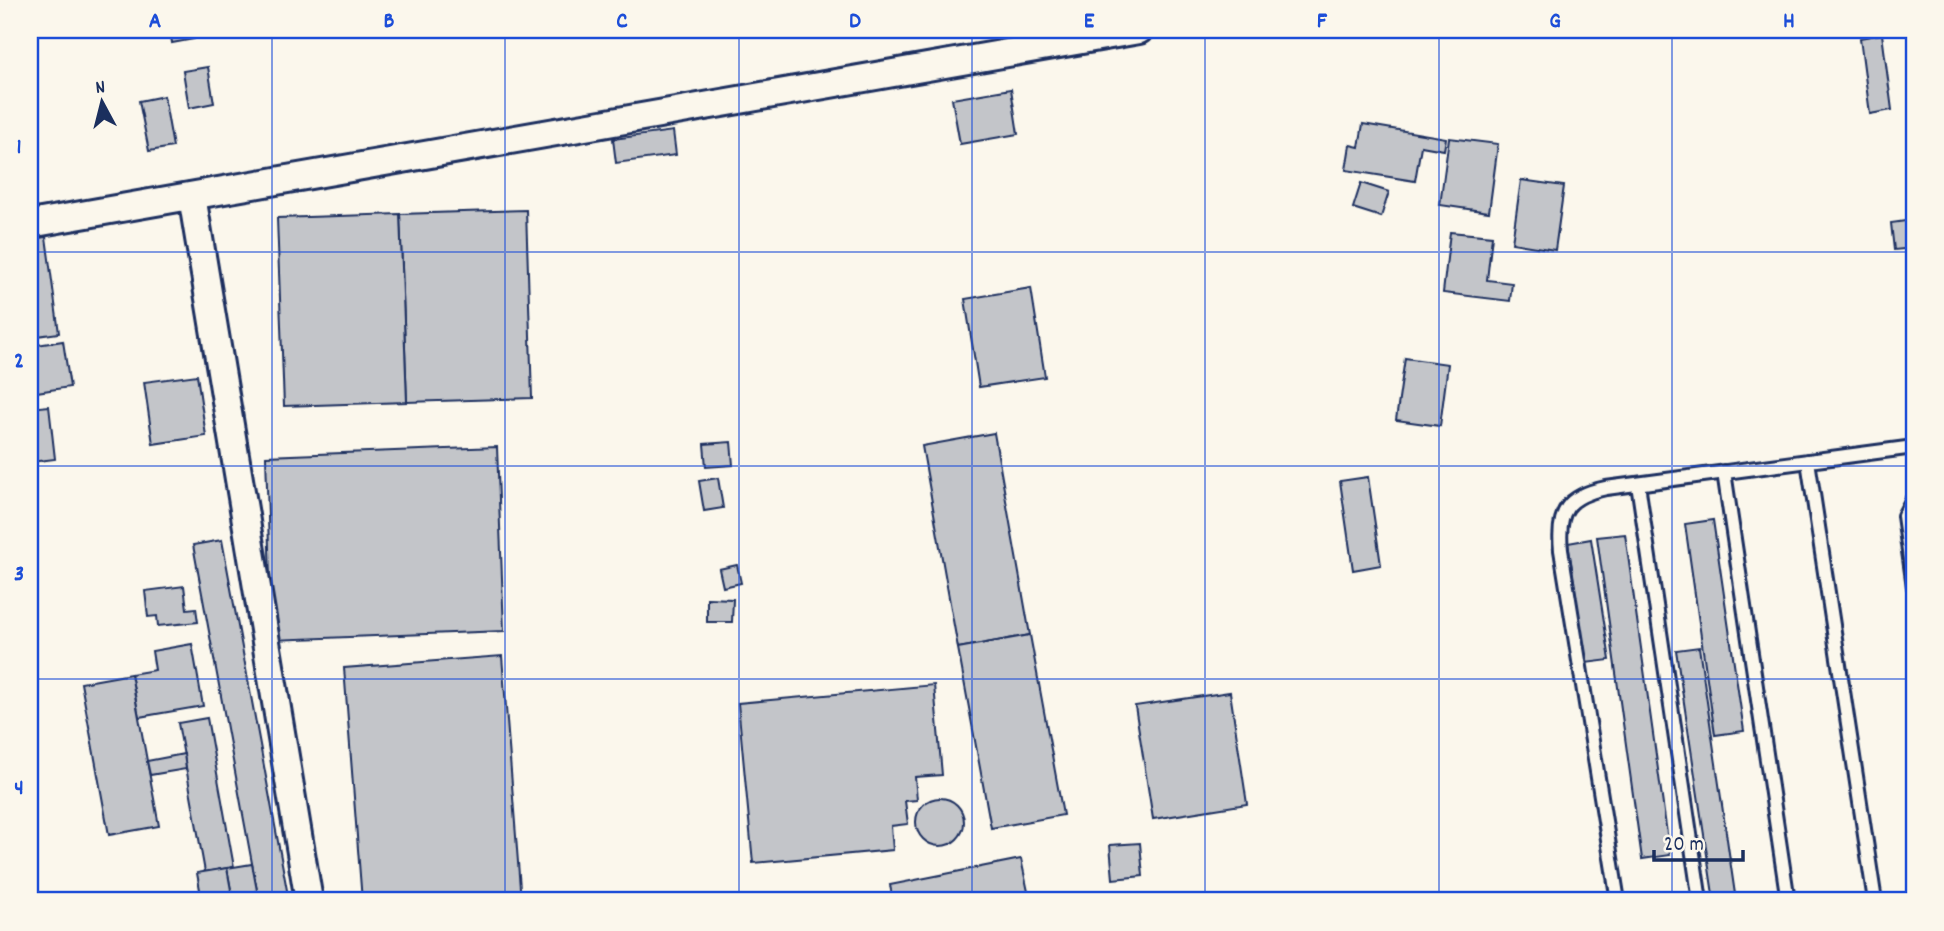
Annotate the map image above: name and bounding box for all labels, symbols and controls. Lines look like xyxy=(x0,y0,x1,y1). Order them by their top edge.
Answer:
text: A xyxy=(149,6,161,39)
text: B xyxy=(384,6,395,39)
text: C xyxy=(616,6,628,39)
text: D xyxy=(849,6,861,39)
text: E xyxy=(1084,6,1095,39)
text: F xyxy=(1317,6,1328,39)
text: G xyxy=(1549,6,1561,39)
text: H xyxy=(1783,6,1795,39)
north arrow xyxy=(66,66,136,136)
text: N xyxy=(94,75,107,103)
text: 1 xyxy=(16,132,22,165)
text: 2 xyxy=(14,346,24,379)
text: 3 xyxy=(14,559,24,592)
text: 4 xyxy=(14,773,24,806)
scale bar xyxy=(1654,819,1743,863)
text: 20 m xyxy=(1664,831,1704,861)

